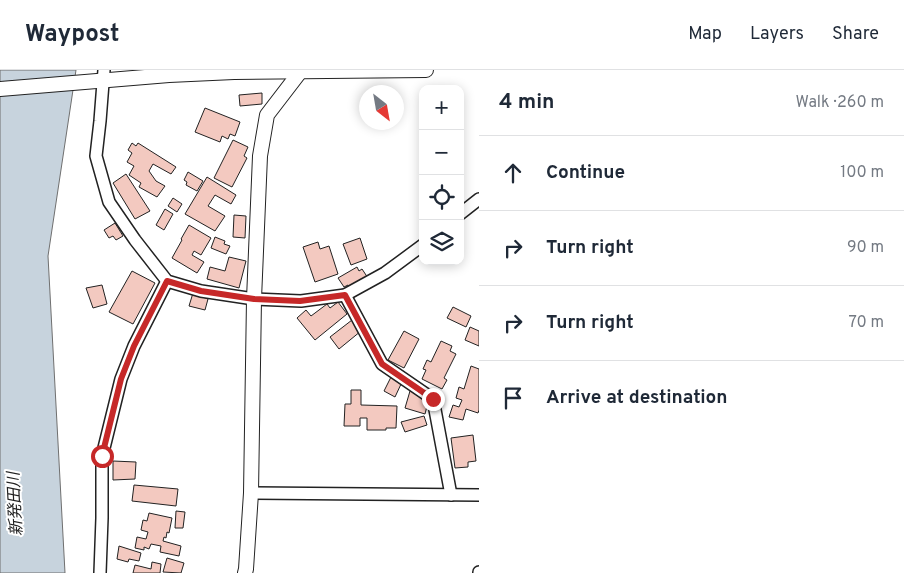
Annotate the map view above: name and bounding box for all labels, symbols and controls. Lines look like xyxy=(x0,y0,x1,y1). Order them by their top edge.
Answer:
text: Waypost xyxy=(25,20,119,50)
text: Map xyxy=(688,23,722,46)
text: Layers xyxy=(750,23,804,46)
text: Share xyxy=(832,23,879,46)
north arrow xyxy=(359,85,404,130)
map controls xyxy=(419,85,464,265)
button: + xyxy=(419,85,464,130)
text: 4 min xyxy=(499,89,555,116)
text: Walk · 260 m xyxy=(795,93,884,113)
button: − xyxy=(419,130,464,175)
icon: ahead xyxy=(499,159,527,187)
text: Continue xyxy=(546,161,625,185)
text: 100 m xyxy=(840,163,884,183)
button: locate xyxy=(419,175,464,220)
button: layers xyxy=(419,220,464,265)
icon: right xyxy=(499,234,527,262)
text: Turn right xyxy=(546,236,634,260)
text: 90 m xyxy=(847,238,884,258)
icon: right xyxy=(499,309,527,337)
text: Turn right xyxy=(546,311,634,335)
text: 70 m xyxy=(849,313,884,333)
icon: arrive xyxy=(499,384,527,412)
text: Arrive at destination xyxy=(546,386,727,410)
route end xyxy=(422,388,445,411)
route start xyxy=(91,445,114,468)
water label: 新発田川 xyxy=(4,470,28,536)

